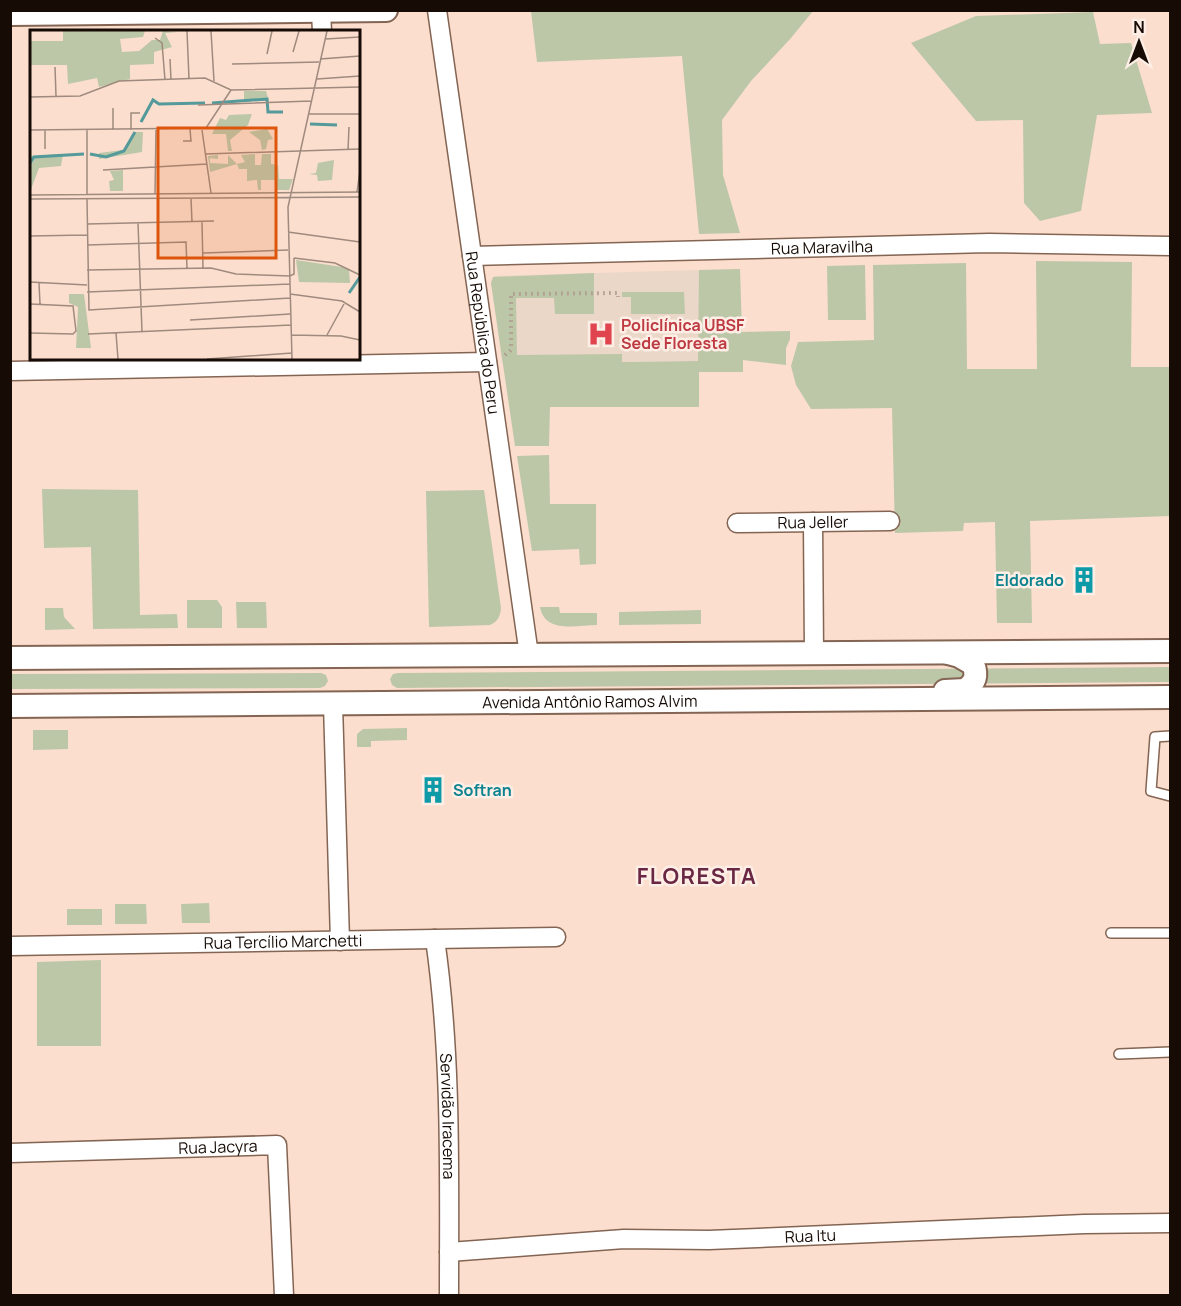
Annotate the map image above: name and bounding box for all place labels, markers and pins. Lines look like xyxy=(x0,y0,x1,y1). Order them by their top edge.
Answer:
place label: Policlínica UBSF Sede Floresta xyxy=(621,314,745,354)
hospital icon: Policlínica UBSF Sede Floresta xyxy=(586,319,616,349)
building icon: Eldorado xyxy=(1069,565,1099,595)
place label: Eldorado xyxy=(995,569,1064,591)
building icon: Softran xyxy=(418,775,448,805)
place label: Softran xyxy=(453,779,512,801)

